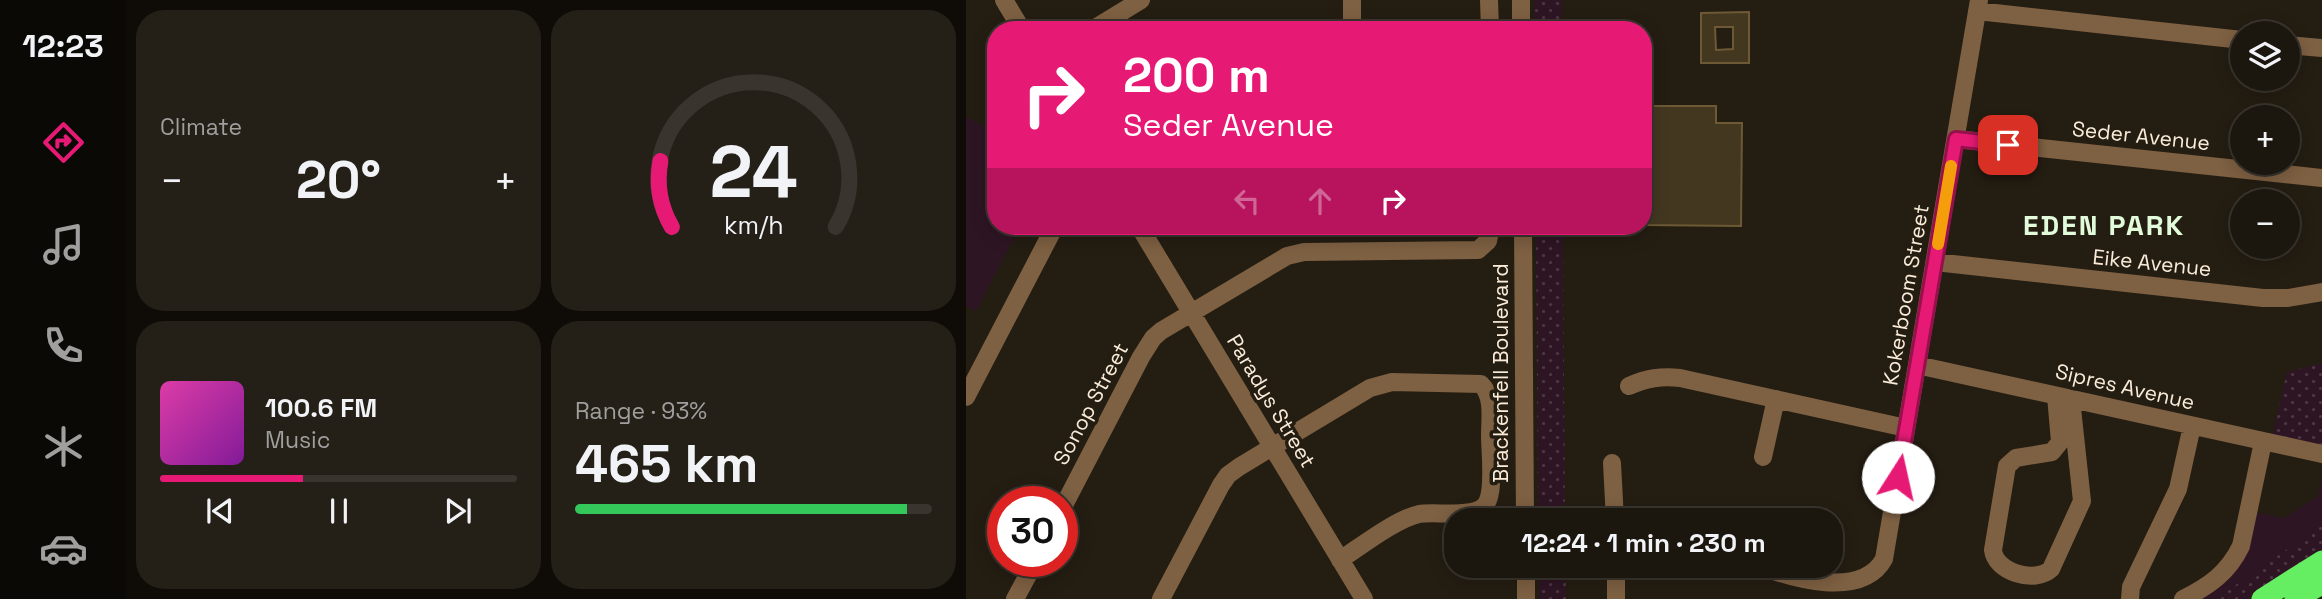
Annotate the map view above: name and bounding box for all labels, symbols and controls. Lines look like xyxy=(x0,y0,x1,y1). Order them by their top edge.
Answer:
map controls xyxy=(2230,21,2300,259)
button: layers xyxy=(2230,21,2300,91)
text: 12:23 xyxy=(22,26,104,66)
text: 200 m xyxy=(1123,44,1270,106)
icon: right xyxy=(1008,49,1099,140)
text: Seder Avenue xyxy=(1123,105,1334,145)
button: + xyxy=(2230,105,2300,175)
text: Climate xyxy=(160,112,242,142)
pin xyxy=(1978,115,2038,175)
street label: Seder Avenue xyxy=(2071,115,2211,156)
icon: directions xyxy=(39,118,88,167)
text: 24 xyxy=(709,125,798,218)
icon: arrive xyxy=(1989,126,2027,164)
text: 20° xyxy=(296,147,381,213)
text: − xyxy=(160,157,184,205)
text: + xyxy=(493,157,517,205)
icon: left xyxy=(1228,182,1266,220)
icon: ahead xyxy=(1301,182,1339,220)
icon: right xyxy=(1374,182,1412,220)
button: − xyxy=(2230,189,2300,259)
street label: Kokerboom Street xyxy=(1876,202,1935,388)
district label: EDEN PARK xyxy=(2023,207,2185,243)
text: km/h xyxy=(724,208,783,240)
icon: music xyxy=(39,220,88,269)
street label: Eike Avenue xyxy=(2091,243,2213,282)
street label: Brackenfell Boulevard xyxy=(1487,263,1514,483)
icon: phone xyxy=(39,321,88,370)
street label: Paradys Street xyxy=(1221,329,1322,472)
street label: Sonop Street xyxy=(1047,338,1134,470)
street label: Sipres Avenue xyxy=(2053,357,2197,416)
text: 100.6 FM xyxy=(265,391,377,425)
text: Range · 93% xyxy=(575,396,707,426)
icon: climate xyxy=(39,422,88,471)
text: Music xyxy=(265,425,330,455)
text: 465 km xyxy=(575,431,758,497)
position arrow xyxy=(1861,440,1935,514)
speed limit sign: 30 xyxy=(987,486,1078,577)
icon: previous xyxy=(201,492,239,530)
icon: pause xyxy=(320,492,358,530)
icon: next xyxy=(439,492,477,530)
icon: car xyxy=(39,524,88,573)
text: 12:24 · 1 min · 230 m xyxy=(1521,526,1766,560)

